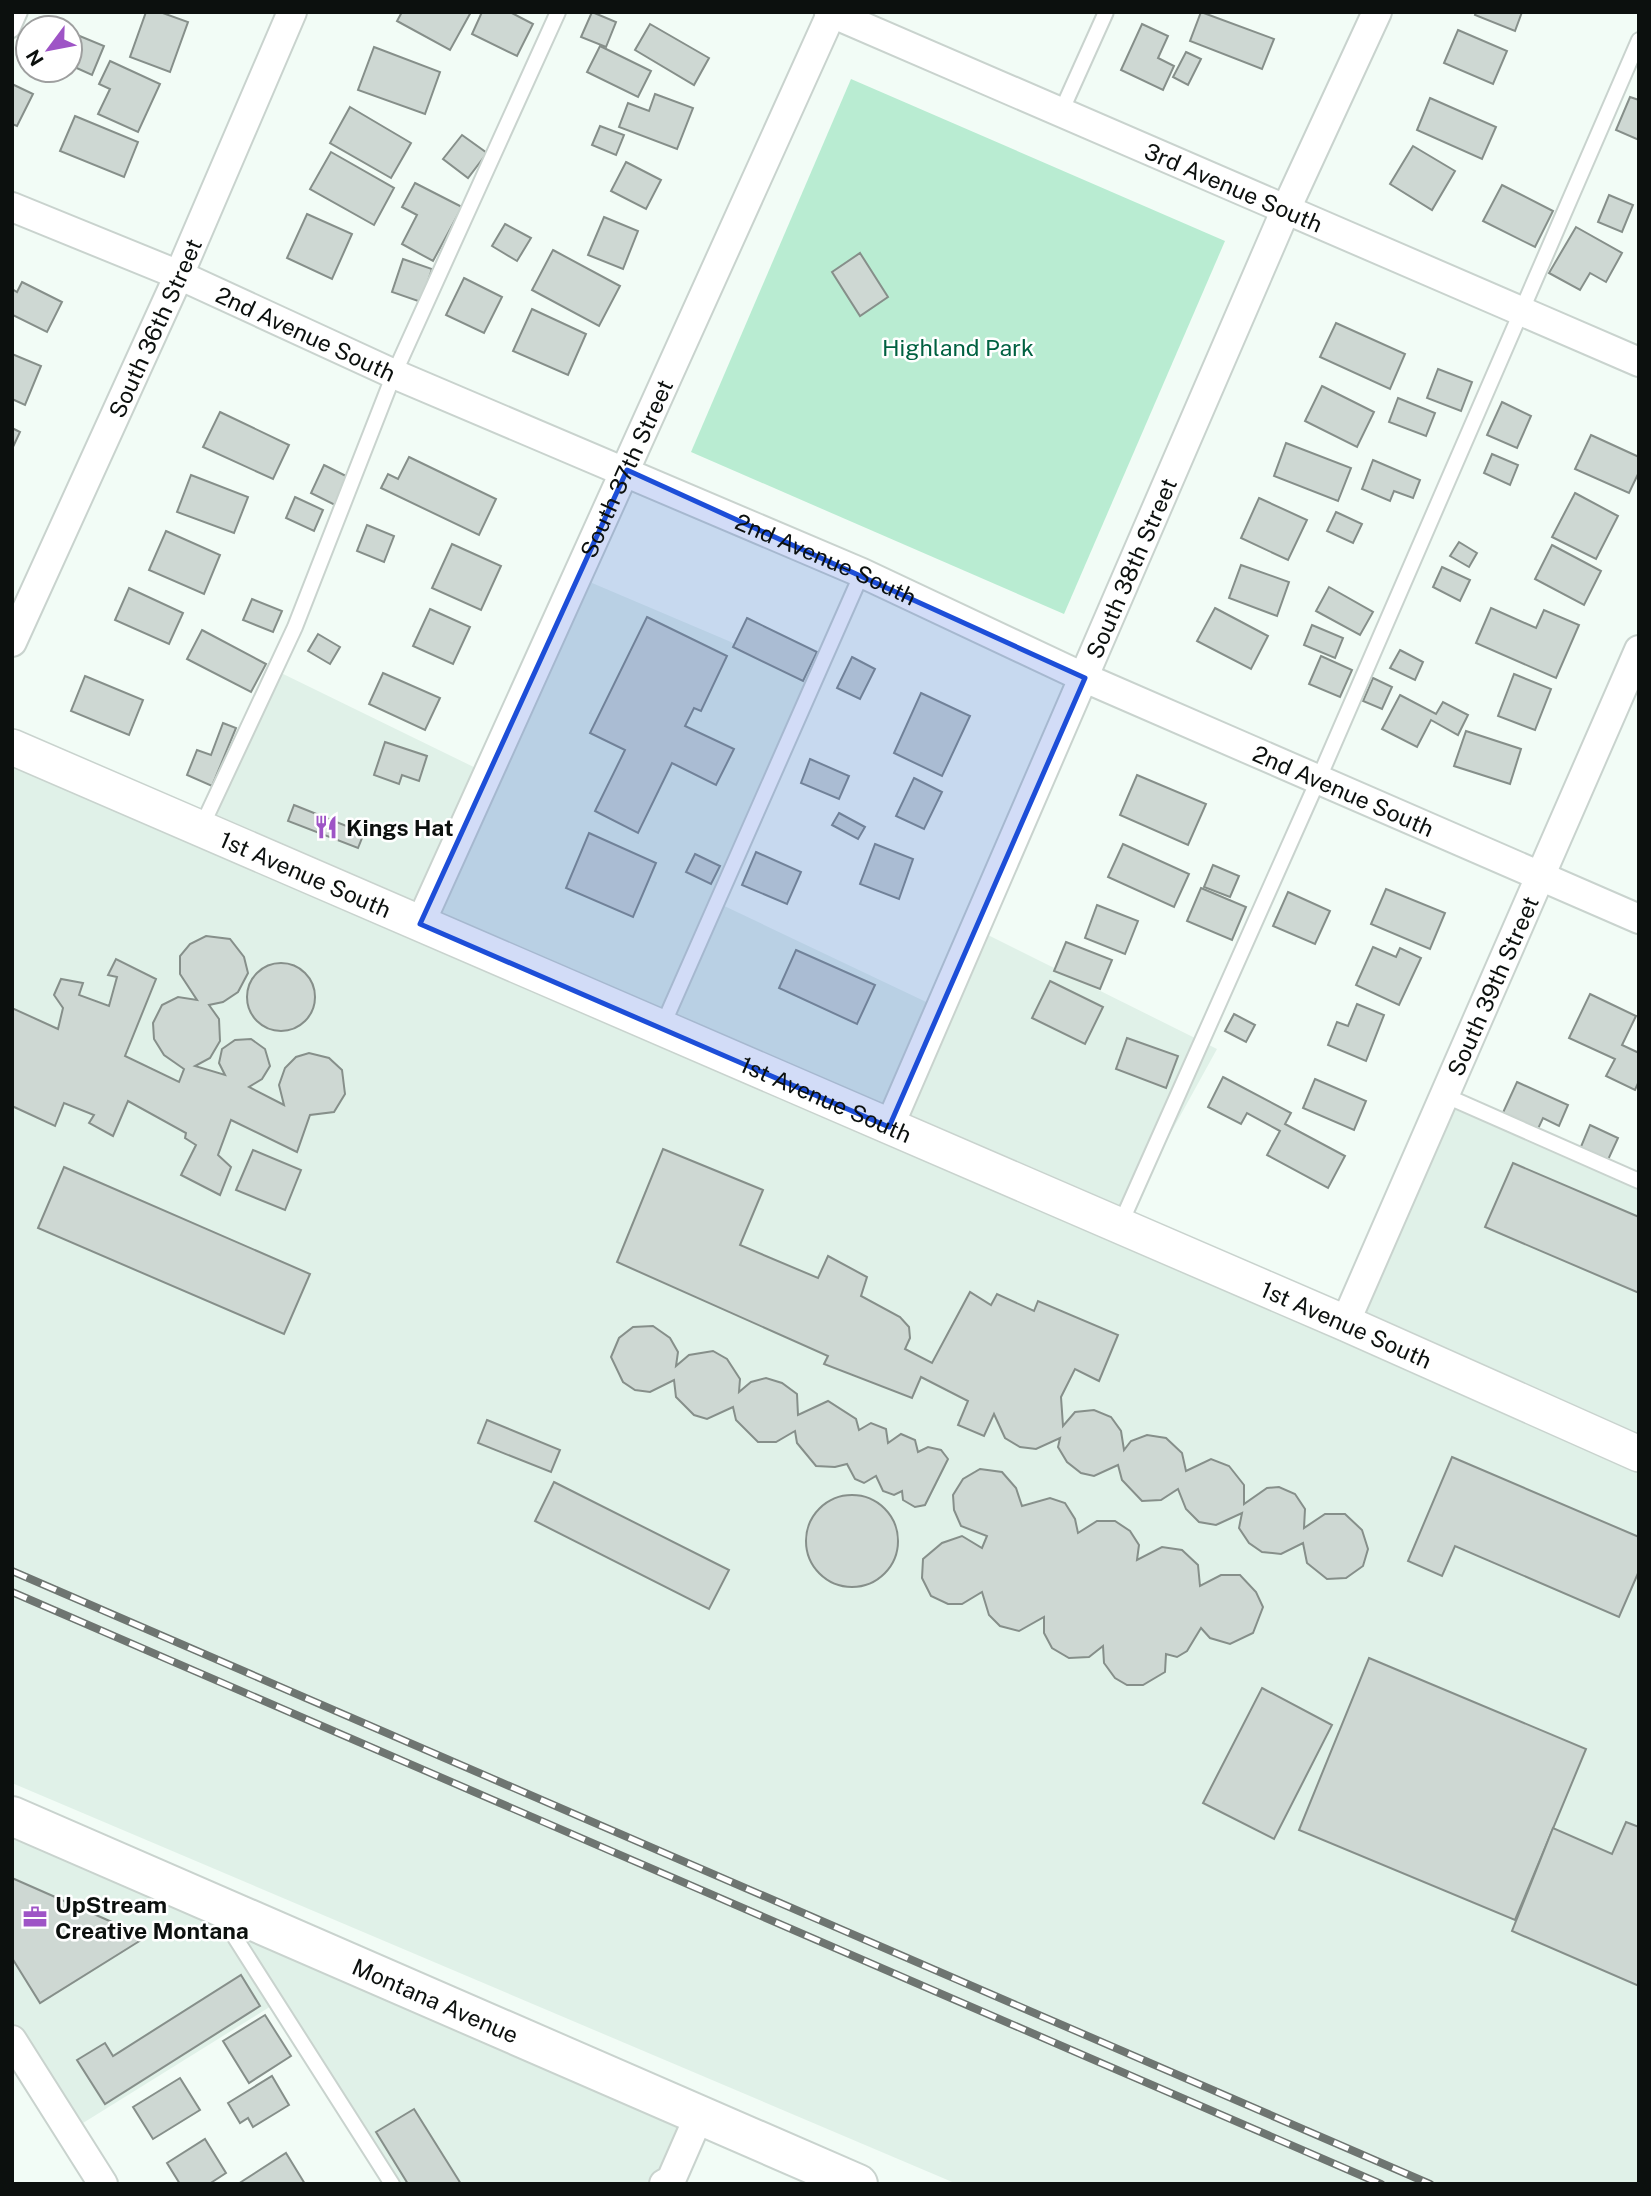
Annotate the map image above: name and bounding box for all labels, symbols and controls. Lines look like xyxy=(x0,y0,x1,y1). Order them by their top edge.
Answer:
north arrow xyxy=(14,14,84,84)
text: N xyxy=(21,46,48,70)
street label: 3rd Avenue South xyxy=(1141,137,1327,237)
street label: South 36th Street xyxy=(103,234,207,422)
street label: 2nd Avenue South xyxy=(212,280,400,386)
park label: Highland Park xyxy=(882,334,1034,361)
street label: South 37th Street xyxy=(574,375,678,562)
street label: South 38th Street xyxy=(1080,474,1182,662)
street label: 2nd Avenue South xyxy=(732,507,921,610)
street label: 2nd Avenue South xyxy=(1249,739,1438,842)
restaurant icon: Kings Hat xyxy=(312,813,340,841)
place label: Kings Hat xyxy=(346,814,454,841)
street label: 1st Avenue South xyxy=(216,825,395,923)
street label: South 39th Street xyxy=(1441,892,1543,1080)
street label: 1st Avenue South xyxy=(737,1050,916,1148)
street label: 1st Avenue South xyxy=(1257,1275,1436,1373)
place label: UpStream Creative Montana xyxy=(55,1891,249,1944)
office icon: UpStream Creative Montana xyxy=(21,1903,49,1931)
street label: Montana Avenue xyxy=(349,1952,523,2048)

